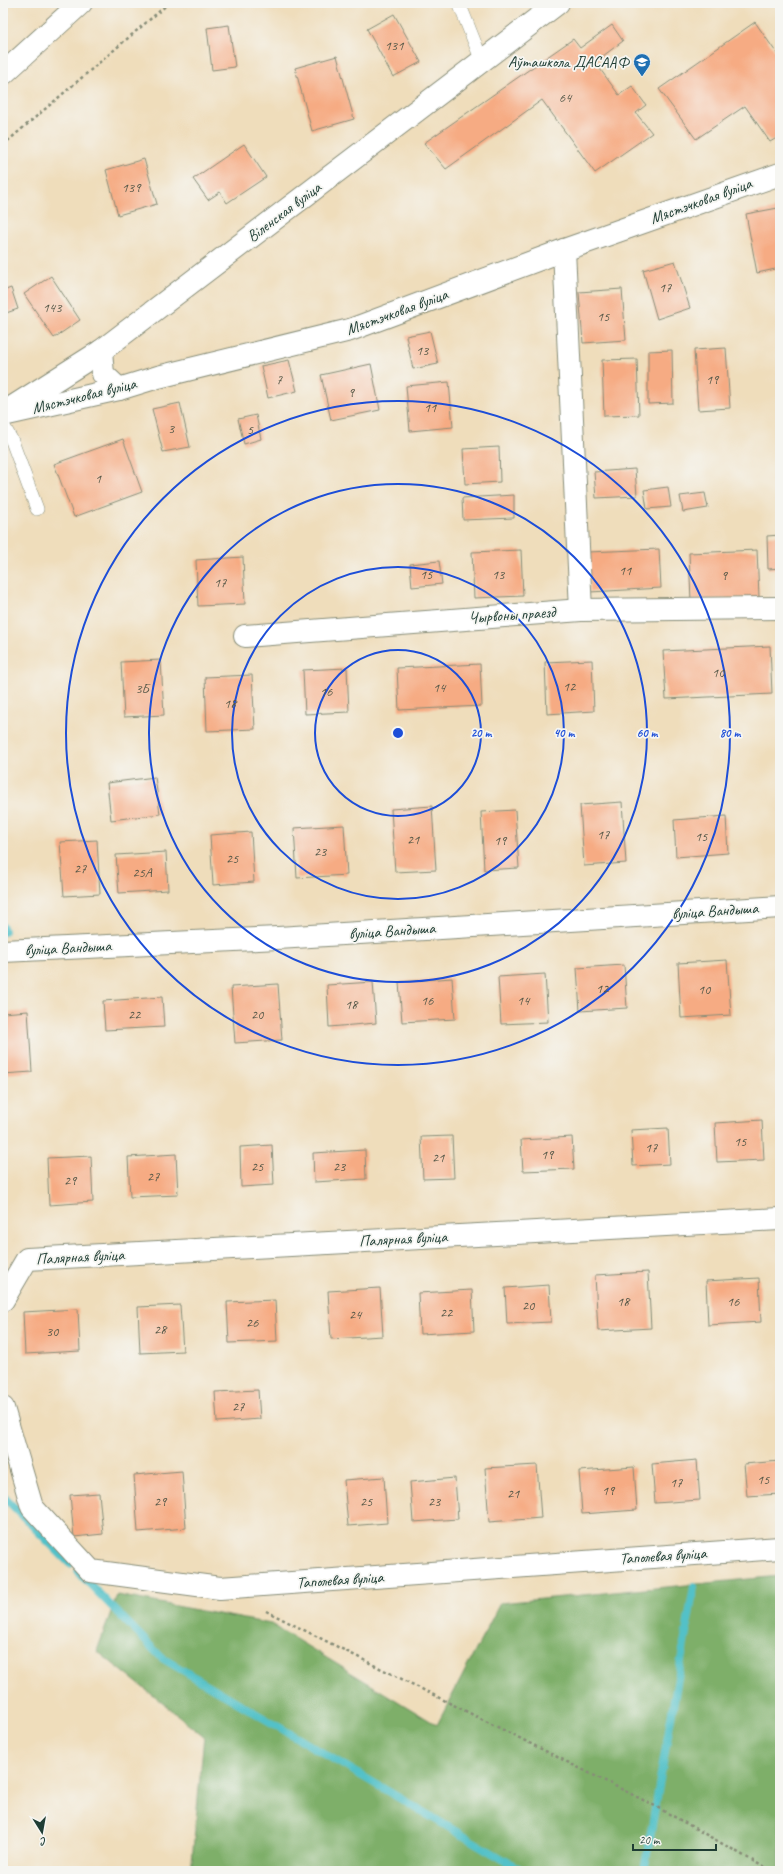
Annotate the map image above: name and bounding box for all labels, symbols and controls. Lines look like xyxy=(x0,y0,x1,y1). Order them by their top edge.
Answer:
house number: 131 xyxy=(385,37,404,54)
place label: Аўташкола ДАСААФ xyxy=(508,52,631,72)
school or university icon: Аўташкола ДАСААФ xyxy=(632,52,652,77)
house number: 64 xyxy=(559,89,573,106)
street label: Мястэчковая вуліца xyxy=(647,173,755,229)
street label: Віленская вуліца xyxy=(243,177,326,246)
house number: 139 xyxy=(122,179,142,196)
house number: 17 xyxy=(659,279,672,296)
street label: Мястэчковая вуліца xyxy=(343,284,451,340)
house number: 143 xyxy=(43,299,63,316)
house number: 15 xyxy=(597,308,610,325)
house number: 13 xyxy=(416,342,430,359)
house number: 7 xyxy=(276,371,283,388)
house number: 19 xyxy=(706,371,720,388)
street label: Мястэчковая вуліца xyxy=(30,373,139,419)
house number: 9 xyxy=(348,384,356,401)
house number: 11 xyxy=(424,399,437,416)
house number: 3 xyxy=(168,420,176,437)
house number: 5 xyxy=(247,421,254,438)
house number: 1 xyxy=(95,470,102,487)
house number: 11 xyxy=(619,562,632,579)
house number: 15 xyxy=(420,566,433,583)
house number: 13 xyxy=(492,566,506,583)
house number: 9 xyxy=(721,567,729,584)
house number: 17 xyxy=(214,574,227,591)
street label: Чырвоны праезд xyxy=(468,602,557,628)
house number: 10 xyxy=(712,664,726,681)
house number: 12 xyxy=(563,678,577,695)
house number: 14 xyxy=(433,679,447,696)
house number: 3Б xyxy=(135,680,152,697)
house number: 16 xyxy=(320,683,333,700)
house number: 18 xyxy=(224,695,238,712)
text: 20 m xyxy=(471,725,492,741)
text: 40 m xyxy=(554,725,575,741)
text: 60 m xyxy=(637,725,659,741)
text: 80 m xyxy=(720,725,741,741)
centre of rings xyxy=(391,726,405,740)
house number: 17 xyxy=(597,826,610,843)
house number: 15 xyxy=(695,828,708,845)
house number: 21 xyxy=(407,831,420,848)
house number: 19 xyxy=(494,832,508,849)
house number: 23 xyxy=(314,843,328,860)
house number: 25 xyxy=(226,850,239,867)
house number: 27 xyxy=(74,860,87,877)
house number: 25А xyxy=(132,864,153,881)
street label: вуліца Вандыша xyxy=(671,898,760,924)
street label: вуліца Вандыша xyxy=(348,918,437,944)
street label: вуліца Вандыша xyxy=(24,936,113,960)
house number: 12 xyxy=(596,980,610,997)
house number: 10 xyxy=(698,981,712,998)
house number: 16 xyxy=(421,992,434,1009)
house number: 14 xyxy=(517,992,531,1009)
house number: 18 xyxy=(345,996,359,1013)
house number: 22 xyxy=(128,1006,142,1023)
house number: 20 xyxy=(251,1006,265,1023)
house number: 15 xyxy=(734,1133,747,1150)
house number: 17 xyxy=(645,1139,658,1156)
house number: 19 xyxy=(541,1146,555,1163)
house number: 21 xyxy=(432,1149,445,1166)
house number: 25 xyxy=(251,1158,264,1175)
house number: 23 xyxy=(333,1158,347,1175)
house number: 27 xyxy=(147,1168,160,1185)
house number: 29 xyxy=(64,1172,78,1189)
street label: Палярная вуліца xyxy=(358,1227,449,1251)
street label: Палярная вуліца xyxy=(35,1245,126,1269)
house number: 18 xyxy=(617,1293,631,1310)
house number: 16 xyxy=(727,1293,740,1310)
house number: 20 xyxy=(522,1297,536,1314)
house number: 22 xyxy=(440,1304,454,1321)
house number: 24 xyxy=(349,1306,363,1323)
house number: 26 xyxy=(246,1314,259,1331)
house number: 28 xyxy=(154,1321,168,1338)
house number: 30 xyxy=(46,1323,60,1340)
house number: 27 xyxy=(232,1398,245,1415)
house number: 15 xyxy=(757,1471,770,1488)
house number: 17 xyxy=(670,1474,683,1491)
house number: 19 xyxy=(602,1482,616,1499)
house number: 21 xyxy=(507,1485,520,1502)
house number: 29 xyxy=(154,1493,168,1510)
house number: 25 xyxy=(360,1493,373,1510)
house number: 23 xyxy=(428,1493,442,1510)
street label: Таполевая вуліца xyxy=(619,1543,708,1569)
street label: Таполевая вуліца xyxy=(296,1567,385,1593)
north arrow xyxy=(22,1812,62,1852)
scale bar xyxy=(633,1826,716,1852)
text: 20 m xyxy=(639,1832,661,1848)
text: С xyxy=(38,1834,48,1850)

